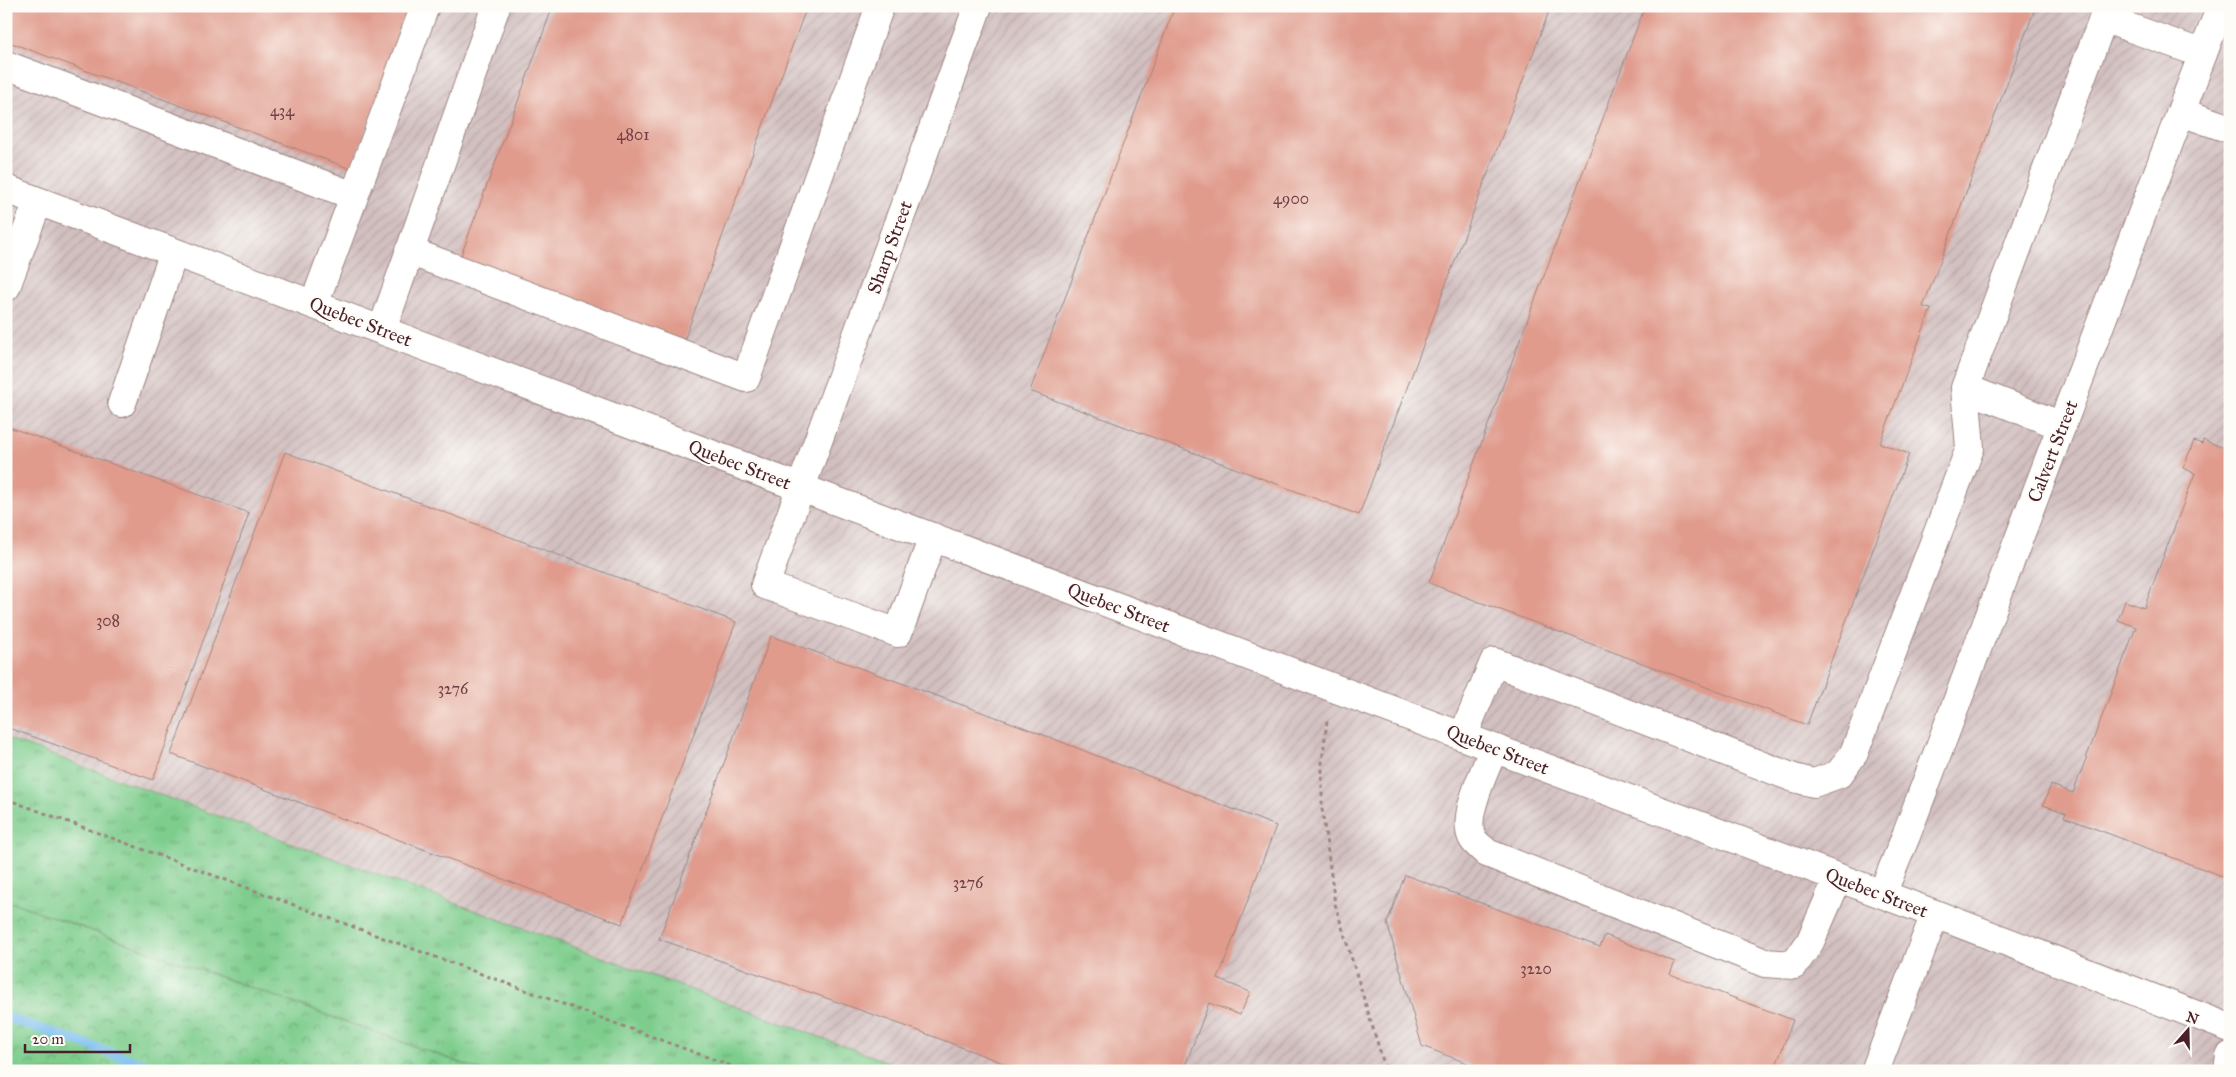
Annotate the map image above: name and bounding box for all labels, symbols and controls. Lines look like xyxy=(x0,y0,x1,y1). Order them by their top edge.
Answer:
house number: 434 xyxy=(270,101,295,120)
house number: 4801 xyxy=(617,125,649,144)
house number: 4900 xyxy=(1273,189,1309,208)
street label: Sharp Street xyxy=(862,197,917,297)
street label: Quebec Street xyxy=(306,291,416,352)
street label: Calvert Street xyxy=(2022,396,2083,506)
street label: Quebec Street xyxy=(685,434,795,495)
street label: Quebec Street xyxy=(1064,577,1174,638)
house number: 308 xyxy=(96,611,120,630)
house number: 3276 xyxy=(438,679,469,698)
street label: Quebec Street xyxy=(1443,719,1553,780)
street label: Quebec Street xyxy=(1822,862,1932,923)
house number: 3276 xyxy=(953,873,984,892)
house number: 3220 xyxy=(1520,959,1552,978)
north arrow xyxy=(2164,1004,2214,1054)
text: N xyxy=(2184,1008,2201,1028)
scale bar xyxy=(25,1022,130,1054)
text: 20 m xyxy=(32,1030,64,1048)

